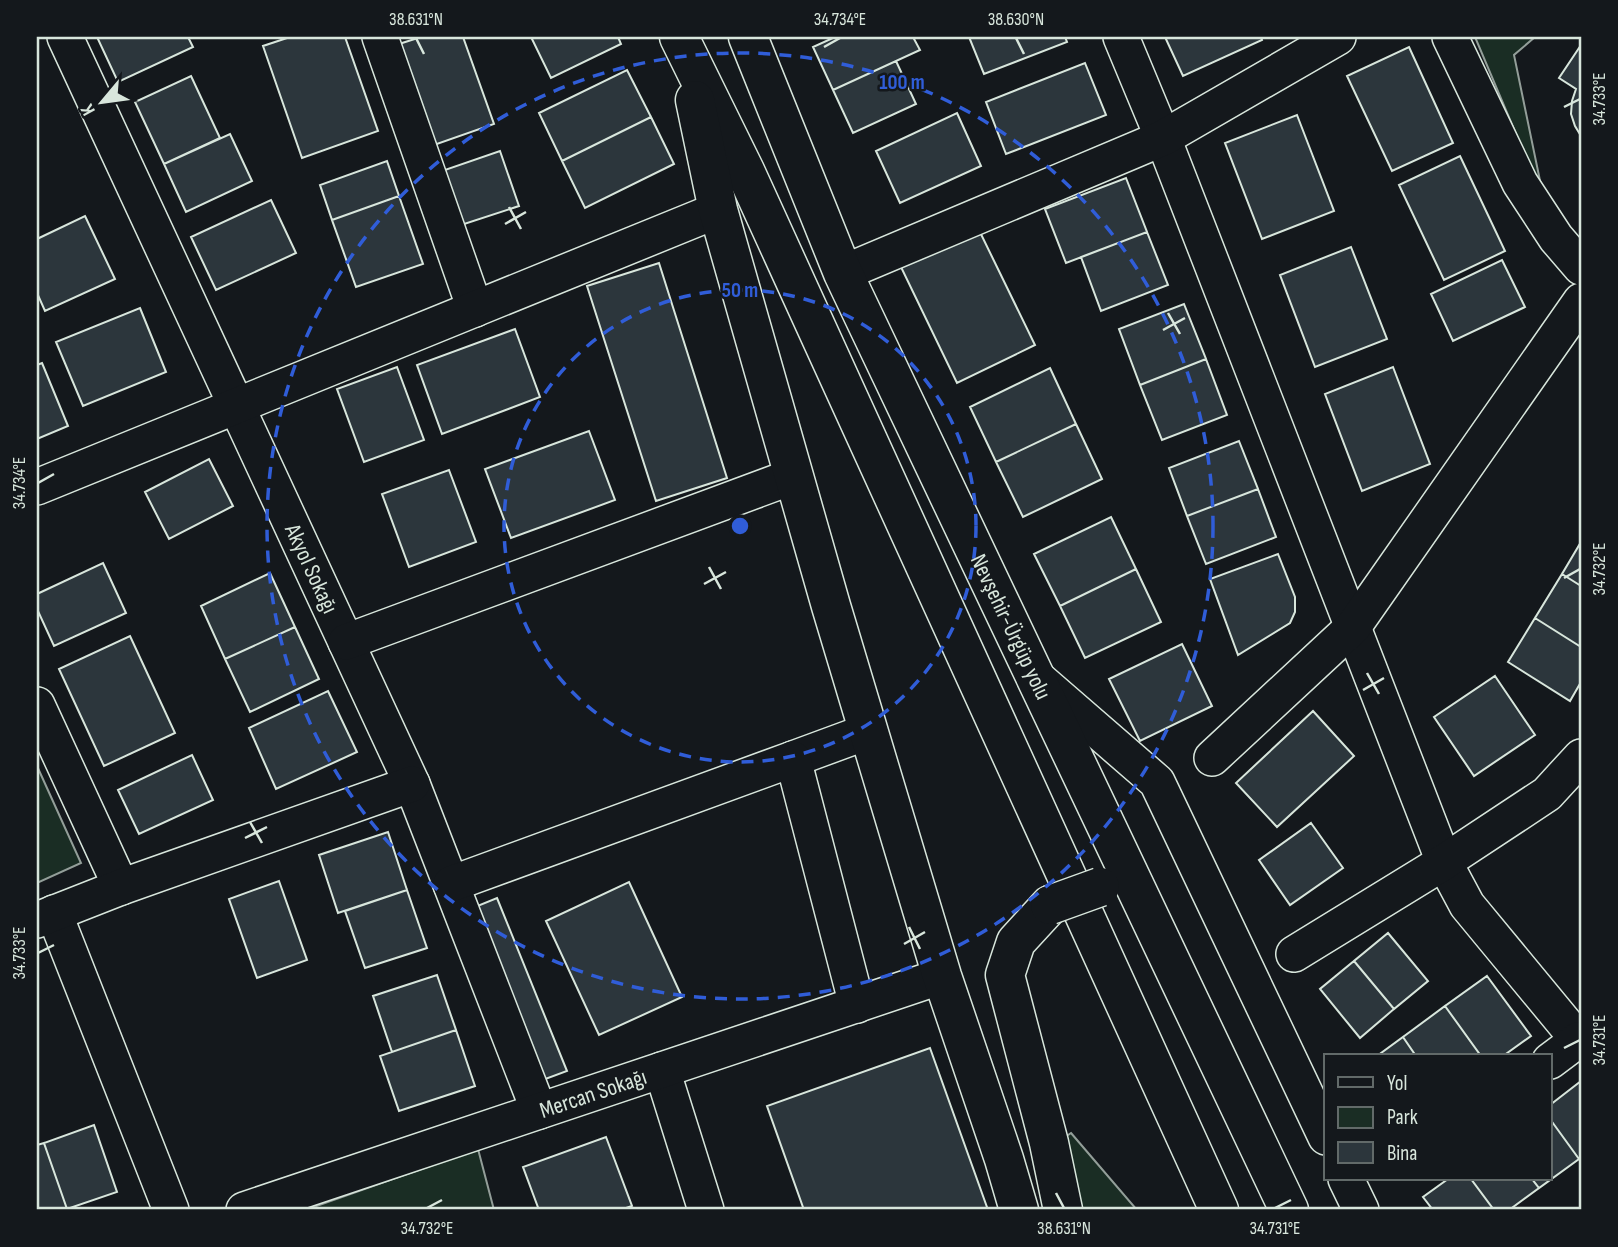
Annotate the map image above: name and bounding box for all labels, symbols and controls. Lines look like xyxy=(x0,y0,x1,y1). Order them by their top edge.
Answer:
text: 38.631°N xyxy=(389,9,443,30)
text: 34.734°E xyxy=(814,9,866,30)
text: 38.630°N xyxy=(988,9,1044,30)
north arrow xyxy=(66,66,136,136)
text: 100 m xyxy=(879,70,925,95)
text: 34.733°E xyxy=(1589,72,1610,126)
text: K xyxy=(76,99,101,119)
text: 50 m xyxy=(722,278,758,303)
text: 34.734°E xyxy=(9,457,30,509)
centre of rings xyxy=(728,514,752,538)
street label: Akyol Sokağı xyxy=(278,519,344,618)
text: 34.732°E xyxy=(1589,543,1610,595)
street label: Nevşehir-Ürgüp yolu xyxy=(964,550,1057,704)
text: 34.733°E xyxy=(9,926,30,980)
text: 34.731°E xyxy=(1589,1015,1610,1065)
legend xyxy=(1324,1054,1552,1180)
street label: Mercan Sokağı xyxy=(536,1063,650,1125)
text: Yol xyxy=(1387,1071,1407,1096)
text: Park xyxy=(1387,1105,1418,1130)
text: Bina xyxy=(1387,1141,1417,1166)
text: 34.732°E xyxy=(401,1218,453,1239)
text: 38.631°N xyxy=(1037,1218,1091,1239)
text: 34.731°E xyxy=(1250,1218,1300,1239)

